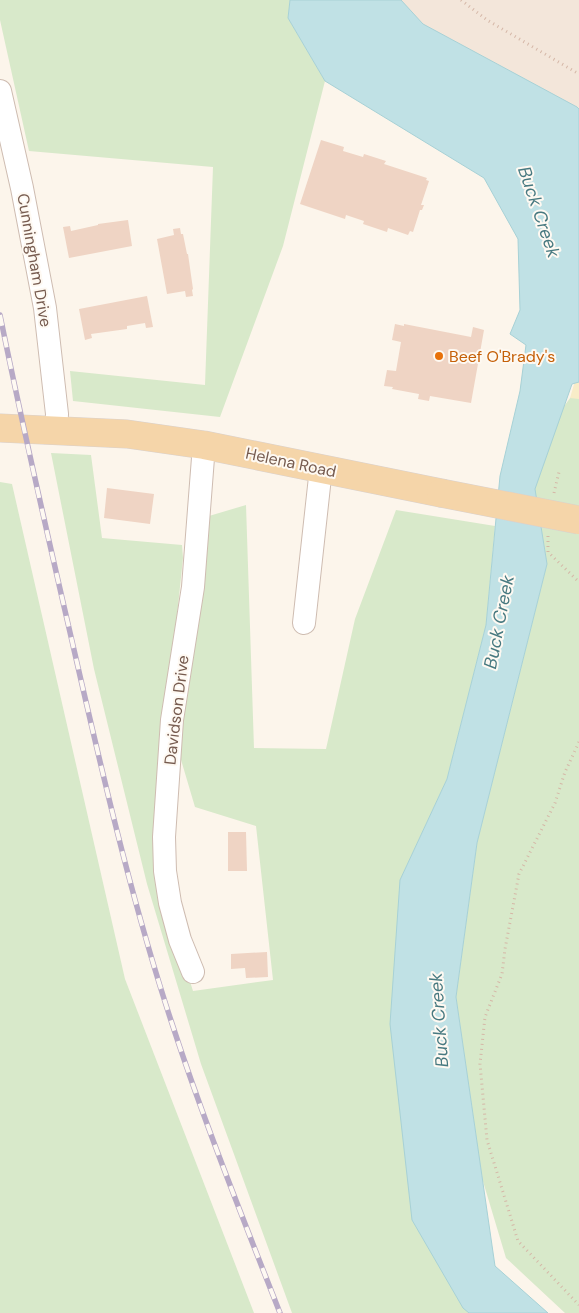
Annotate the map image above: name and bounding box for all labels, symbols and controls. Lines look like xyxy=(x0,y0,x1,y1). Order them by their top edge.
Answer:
water label: Buck Creek xyxy=(512,163,566,262)
street label: Cunningham Drive xyxy=(12,192,57,329)
place label: Beef O'Brady's xyxy=(449,346,555,367)
marker: Beef O'Brady's xyxy=(433,350,445,362)
street label: Helena Road xyxy=(244,443,338,482)
water label: Buck Creek xyxy=(478,572,520,671)
street label: Davidson Drive xyxy=(159,654,194,766)
water label: Buck Creek xyxy=(424,971,454,1068)

